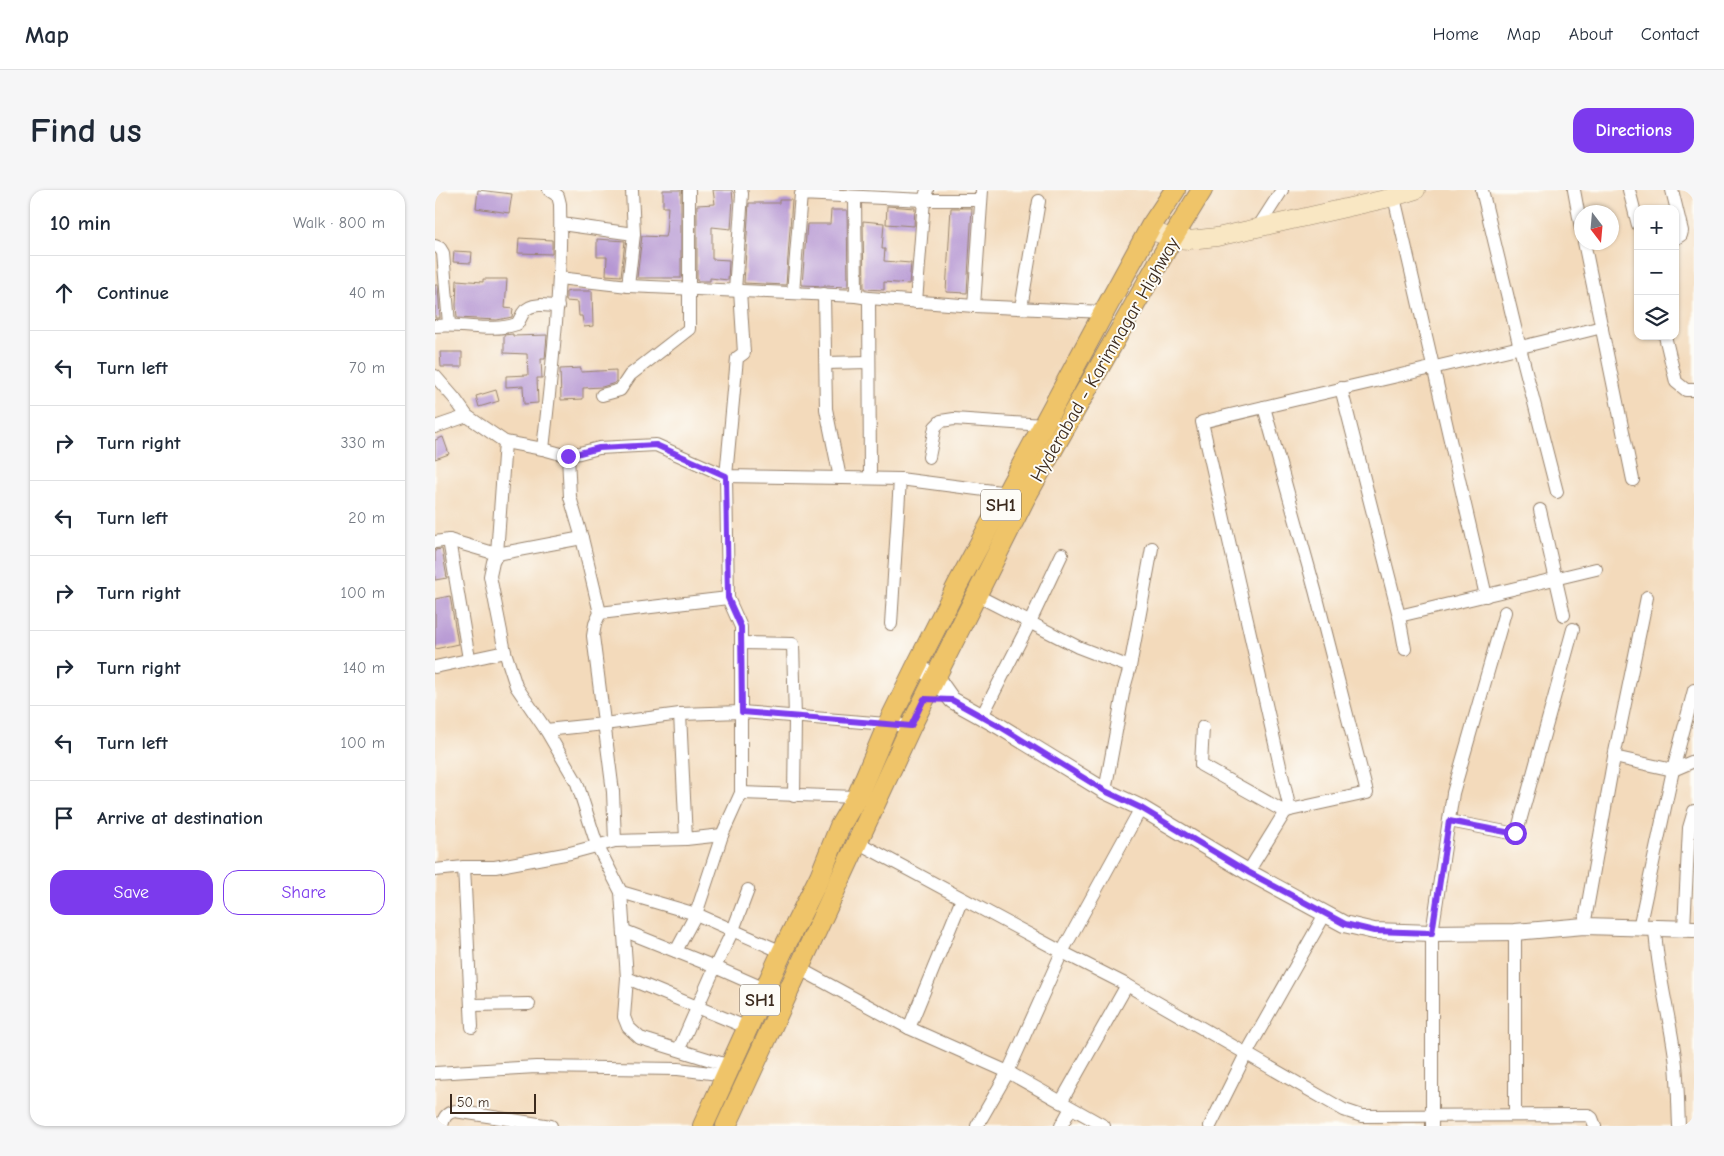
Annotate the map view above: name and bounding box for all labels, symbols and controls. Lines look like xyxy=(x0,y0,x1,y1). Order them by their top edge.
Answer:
text: Map xyxy=(25,21,69,49)
text: Home xyxy=(1432,24,1479,45)
text: Map xyxy=(1507,24,1541,45)
text: About xyxy=(1569,24,1613,45)
text: Contact xyxy=(1641,24,1699,45)
button: Directions xyxy=(1573,108,1694,153)
text: Find us xyxy=(30,110,142,151)
north arrow xyxy=(1574,205,1619,250)
map controls xyxy=(1634,205,1679,340)
button: + xyxy=(1634,205,1679,250)
text: 10 min xyxy=(50,211,111,235)
text: Walk · 800 m xyxy=(293,214,385,232)
street label: Hyderabad - Karimnagar Highway xyxy=(1026,233,1184,486)
button: − xyxy=(1634,250,1679,295)
icon: ahead xyxy=(50,279,78,307)
text: Continue xyxy=(97,282,169,304)
text: 40 m xyxy=(349,284,385,302)
button: layers xyxy=(1634,295,1679,340)
icon: left xyxy=(50,354,78,382)
text: Turn left xyxy=(97,357,168,379)
text: 70 m xyxy=(349,359,385,377)
icon: right xyxy=(50,429,78,457)
text: Turn right xyxy=(97,432,181,454)
text: 330 m xyxy=(340,434,385,452)
route end xyxy=(557,445,580,468)
road number: SH1 xyxy=(981,490,1021,520)
icon: left xyxy=(50,504,78,532)
text: Turn left xyxy=(97,507,168,529)
text: 20 m xyxy=(348,509,385,527)
icon: right xyxy=(50,579,78,607)
text: Turn right xyxy=(97,582,181,604)
text: 100 m xyxy=(341,584,385,602)
icon: right xyxy=(50,654,78,682)
text: Turn right xyxy=(97,657,181,679)
text: 140 m xyxy=(343,659,385,677)
icon: left xyxy=(50,729,78,757)
text: Turn left xyxy=(97,732,168,754)
text: 100 m xyxy=(341,734,385,752)
icon: arrive xyxy=(50,804,78,832)
text: Arrive at destination xyxy=(97,807,263,829)
route start xyxy=(1504,822,1527,845)
button: Save xyxy=(50,870,213,915)
button: Share xyxy=(223,870,385,915)
road number: SH1 xyxy=(740,984,780,1016)
scale bar xyxy=(450,1091,536,1114)
text: 50 m xyxy=(457,1094,489,1111)

